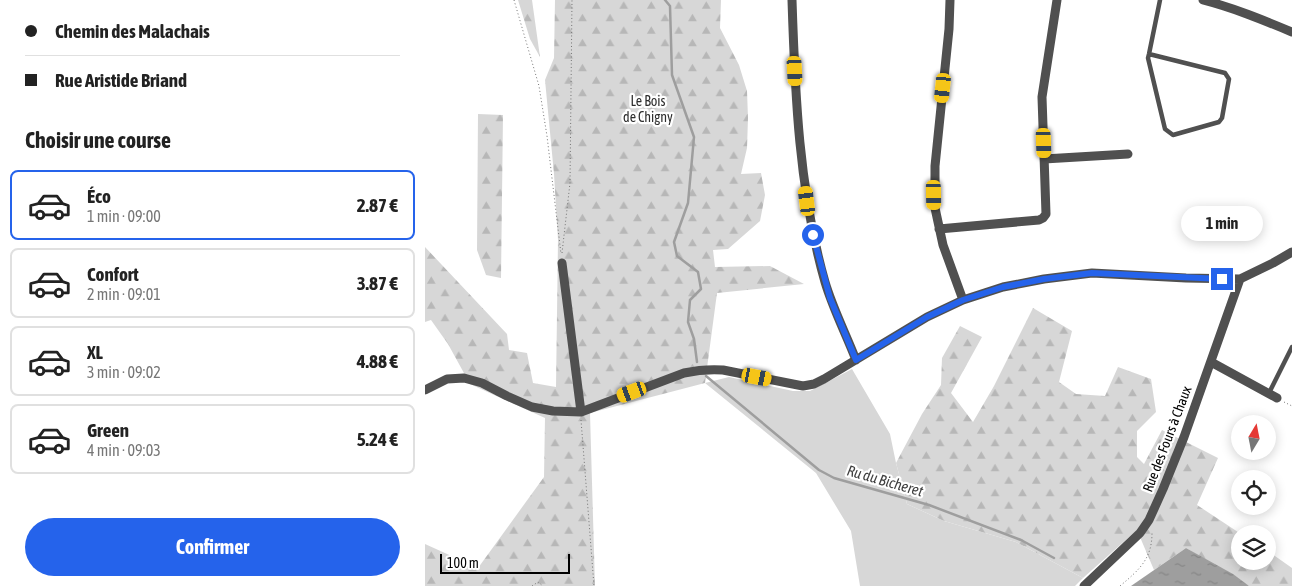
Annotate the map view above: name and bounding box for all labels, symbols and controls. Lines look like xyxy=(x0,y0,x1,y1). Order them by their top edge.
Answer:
text: Chemin des Malachais xyxy=(55,20,210,42)
car xyxy=(786,56,803,86)
text: Rue Aristide Briand xyxy=(55,69,187,91)
car xyxy=(933,72,952,104)
park label: Le Bois de Chigny xyxy=(623,93,673,125)
text: Choisir une course xyxy=(25,127,171,153)
car xyxy=(1035,128,1052,158)
car xyxy=(926,180,941,210)
icon: car xyxy=(27,183,72,228)
text: Éco xyxy=(87,185,111,207)
car xyxy=(797,185,816,217)
text: 2.87 € xyxy=(357,194,398,216)
callout: 1 min xyxy=(1181,206,1263,242)
text: 1 min · 09:00 xyxy=(87,207,161,225)
text: 1 min xyxy=(1206,214,1238,232)
route start xyxy=(802,224,824,246)
icon: car xyxy=(27,261,72,306)
text: Confort xyxy=(87,263,139,285)
route end xyxy=(1211,268,1233,290)
text: 3.87 € xyxy=(357,272,398,294)
text: 2 min · 09:01 xyxy=(87,285,161,303)
icon: car xyxy=(27,339,72,384)
text: XL xyxy=(87,341,103,363)
text: 4.88 € xyxy=(357,350,398,372)
text: 3 min · 09:02 xyxy=(87,363,161,381)
car xyxy=(740,367,773,387)
car xyxy=(615,380,648,404)
street label: Rue des Fours à Chaux xyxy=(1139,384,1195,494)
north arrow xyxy=(1231,415,1276,460)
map controls xyxy=(1231,415,1276,570)
icon: car xyxy=(27,417,72,462)
text: Green xyxy=(87,419,129,441)
text: 5.24 € xyxy=(357,428,398,450)
text: 4 min · 09:03 xyxy=(87,441,161,459)
water label: Ru du Bicheret xyxy=(845,462,926,500)
button: locate xyxy=(1231,470,1276,515)
button: Confirmer xyxy=(25,518,400,576)
button: layers xyxy=(1231,525,1276,570)
scale bar xyxy=(440,551,570,574)
text: 100 m xyxy=(447,555,479,571)

